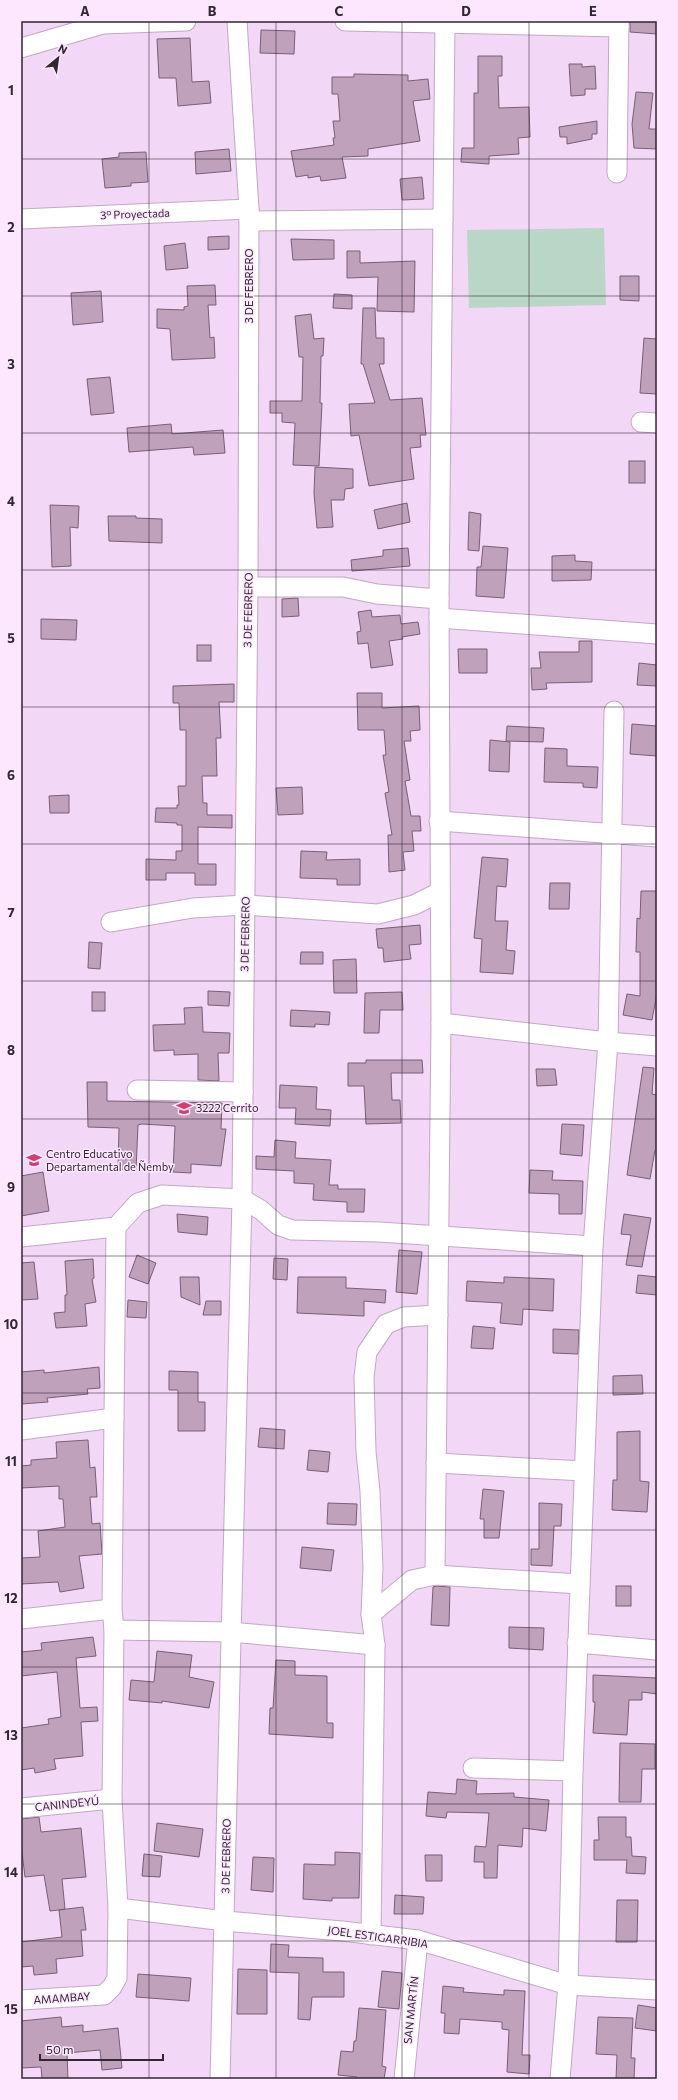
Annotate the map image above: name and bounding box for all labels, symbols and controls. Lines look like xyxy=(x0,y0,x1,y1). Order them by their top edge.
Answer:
text: A xyxy=(80,3,90,19)
text: B xyxy=(208,3,217,19)
text: C xyxy=(335,3,344,19)
text: D xyxy=(461,3,471,19)
text: E xyxy=(589,3,597,19)
north arrow xyxy=(38,38,78,78)
text: N xyxy=(56,41,70,57)
text: 1 xyxy=(8,82,14,98)
street label: 3º Proyectada xyxy=(100,206,170,221)
text: 2 xyxy=(7,219,15,235)
street label: 3 DE FEBRERO xyxy=(242,248,255,324)
text: 3 xyxy=(7,356,15,372)
text: 4 xyxy=(7,493,15,509)
street label: 3 DE FEBRERO xyxy=(240,572,255,648)
text: 5 xyxy=(7,630,15,646)
text: 6 xyxy=(7,767,15,783)
street label: 3 DE FEBRERO xyxy=(237,896,252,972)
text: 7 xyxy=(7,904,15,920)
text: 8 xyxy=(7,1042,15,1058)
school or university icon: 3222 Cerrito xyxy=(175,1099,193,1117)
place label: 3222 Cerrito xyxy=(196,1101,259,1114)
place label: Centro Educativo Departamental de Ñemby xyxy=(46,1147,174,1173)
school or university icon: Centro Educativo Departamental de Ñemby xyxy=(25,1151,43,1169)
text: 9 xyxy=(7,1179,15,1195)
text: 10 xyxy=(4,1316,19,1332)
text: 11 xyxy=(5,1453,17,1469)
text: 12 xyxy=(4,1590,18,1606)
text: 13 xyxy=(4,1727,18,1743)
street label: CANINDEYÚ xyxy=(34,1793,100,1813)
street label: 3 DE FEBRERO xyxy=(218,1818,233,1894)
text: 14 xyxy=(4,1864,18,1880)
street label: JOEL ESTIGARRIBIA xyxy=(327,1923,430,1951)
street label: SAN MARTÍN xyxy=(399,1975,421,2045)
street label: AMAMBAY xyxy=(33,1989,91,2006)
text: 15 xyxy=(4,2001,18,2017)
scale bar xyxy=(40,2036,163,2062)
text: 50 m xyxy=(46,2042,74,2056)

